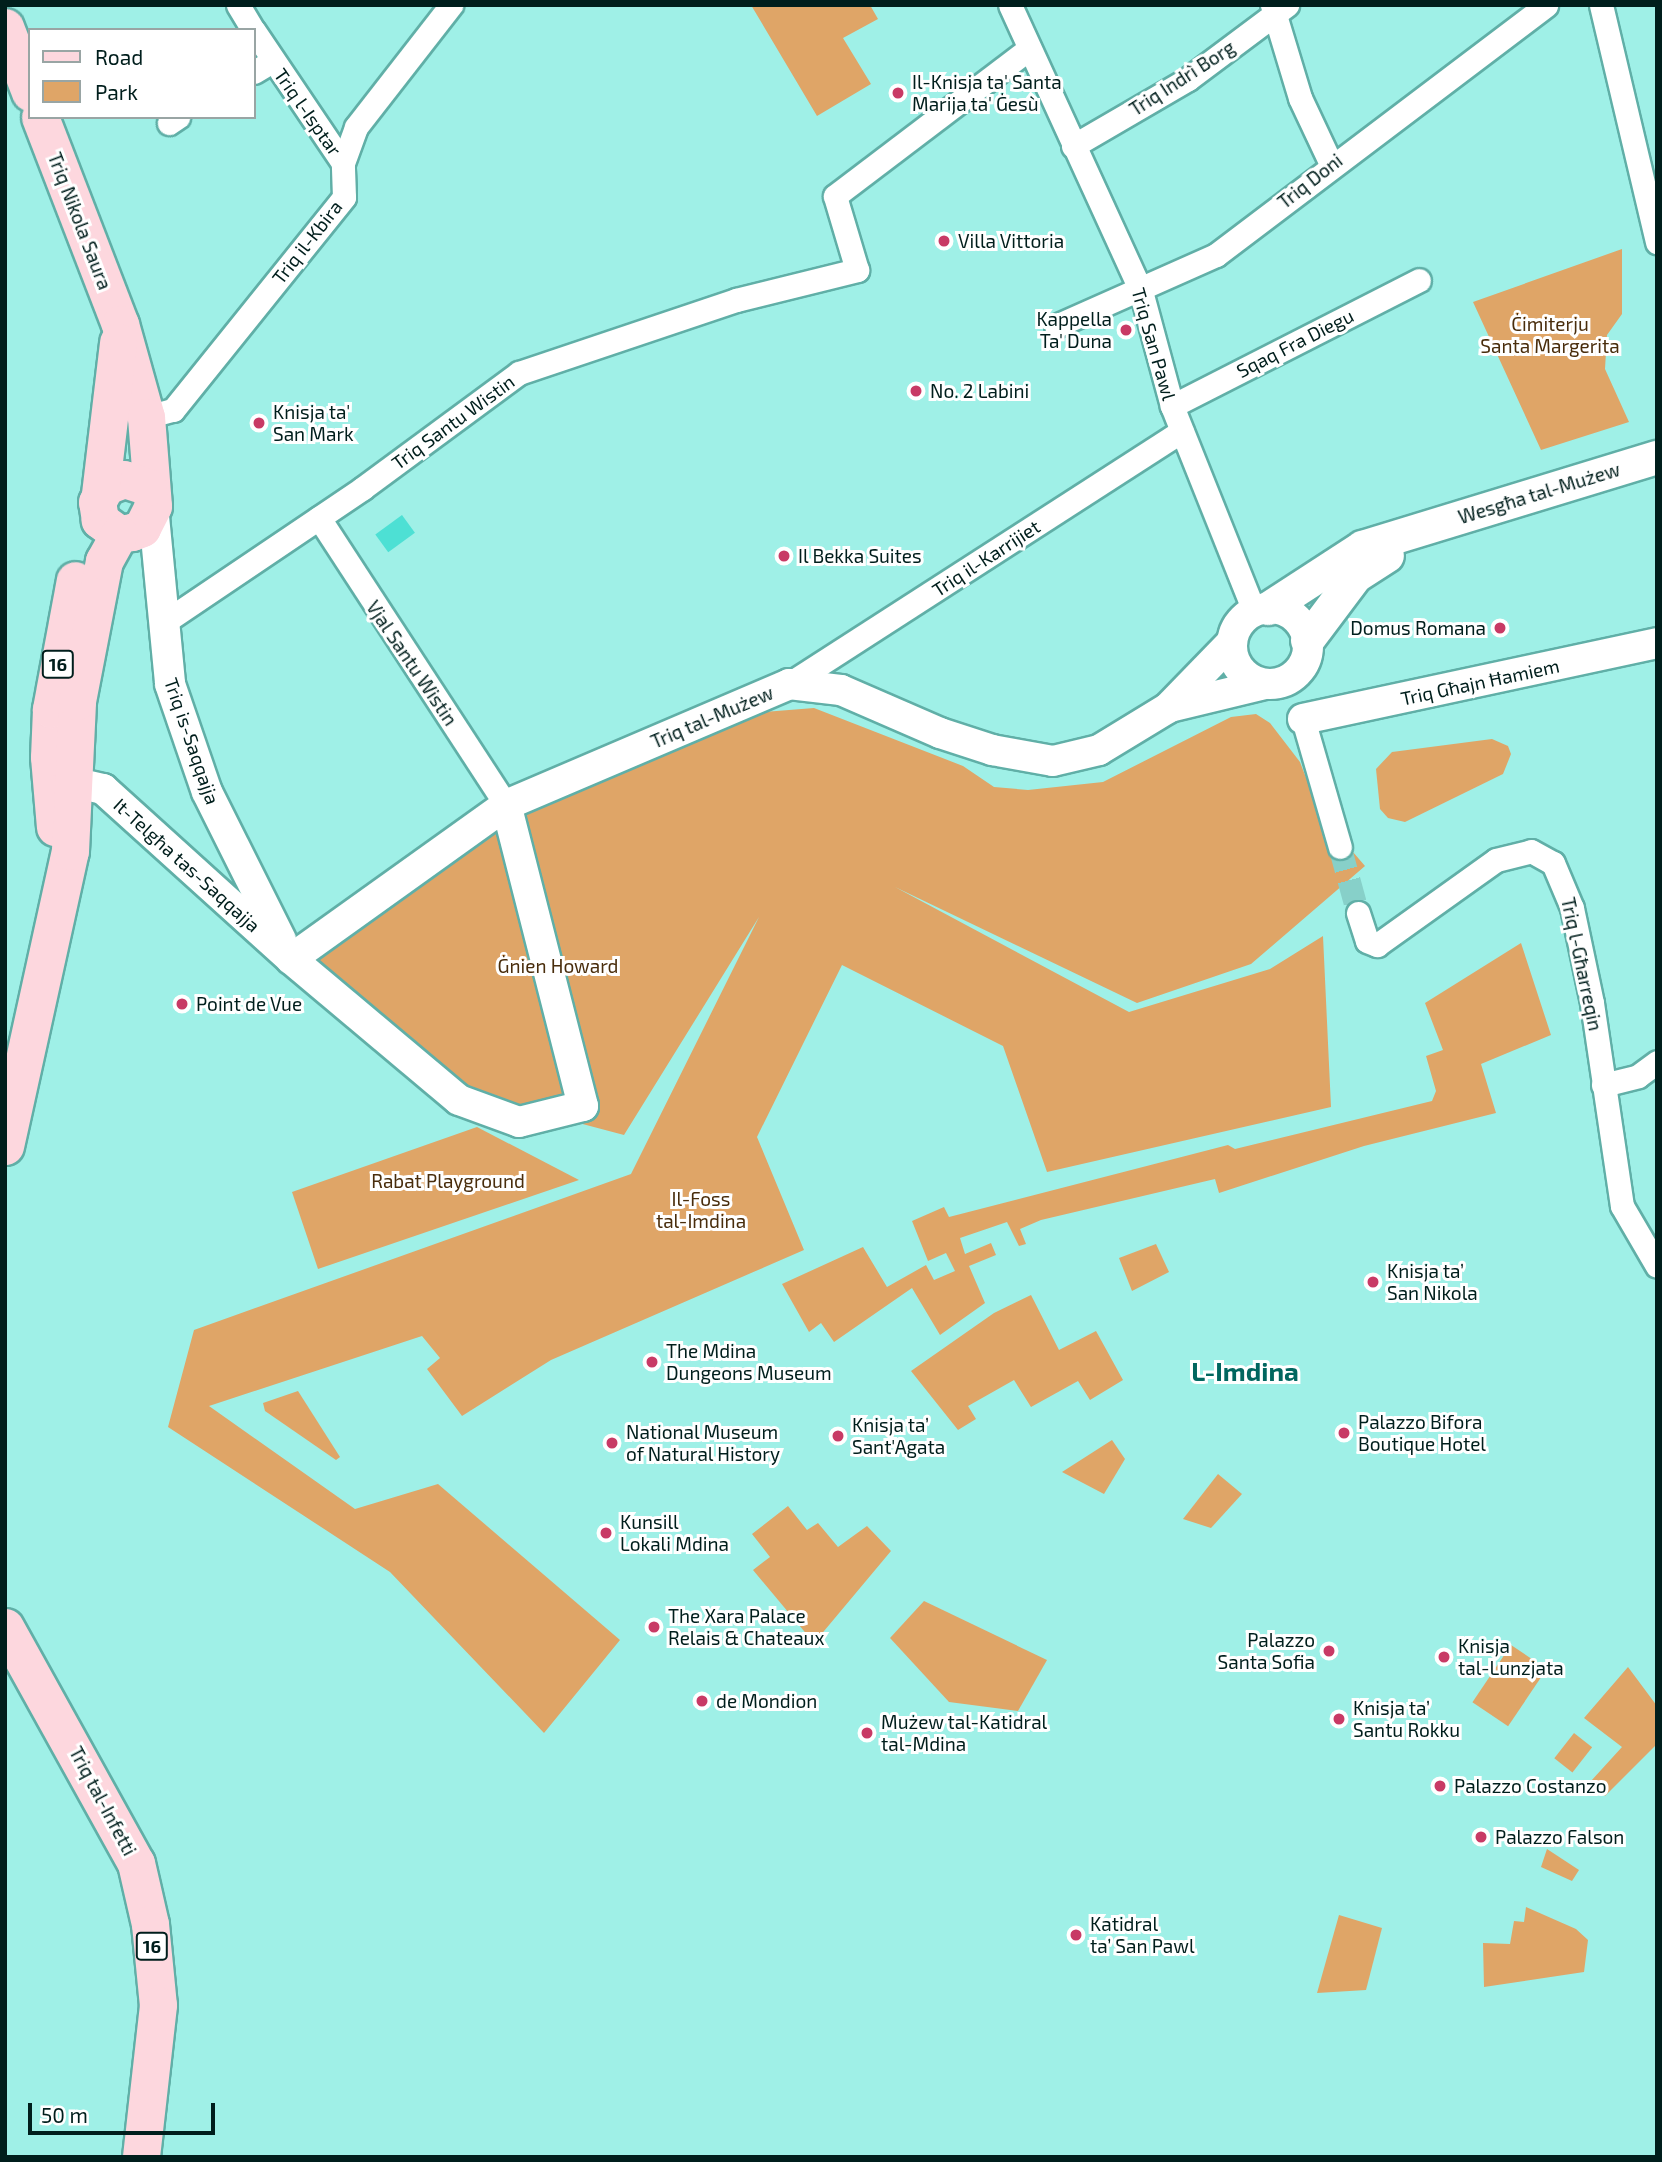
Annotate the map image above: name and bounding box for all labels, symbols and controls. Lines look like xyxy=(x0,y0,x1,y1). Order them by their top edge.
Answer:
legend xyxy=(28,28,256,119)
street label: Triq Indrì Borg xyxy=(1125,36,1239,120)
text: Road xyxy=(95,44,143,69)
street label: Triq l-Isptar xyxy=(270,64,346,160)
place label: Il-Knisja ta' Santa Marija ta' Ġesù xyxy=(912,71,1062,115)
text: Park xyxy=(95,79,138,104)
marker: Il-Knisja ta' Santa Marija ta' Ġesù xyxy=(890,85,906,101)
street label: Triq Nikola Saura xyxy=(43,149,117,293)
street label: Triq Doni xyxy=(1273,149,1347,213)
street label: Triq il-Kbira xyxy=(267,196,347,288)
place label: Villa Vittoria xyxy=(958,230,1065,252)
marker: Villa Vittoria xyxy=(936,233,952,249)
street label: Triq San Pawl xyxy=(1127,285,1181,403)
street label: Sqaq Fra Diegu xyxy=(1233,304,1357,382)
place label: Kappella Ta' Duna xyxy=(1036,308,1112,352)
park label: Ċimiterju Santa Margerita xyxy=(1480,313,1620,357)
marker: Kappella Ta' Duna xyxy=(1118,322,1134,338)
street label: Triq Santu Wistin xyxy=(387,370,519,474)
place label: No. 2 Labini xyxy=(930,380,1029,402)
marker: No. 2 Labini xyxy=(908,383,924,399)
place label: Knisja ta' San Mark xyxy=(273,401,354,445)
marker: Knisja ta' San Mark xyxy=(251,415,267,431)
street label: Wesgħa tal-Mużew xyxy=(1455,457,1623,529)
street label: Triq il-Karrijiet xyxy=(928,515,1044,601)
place label: Il Bekka Suites xyxy=(798,545,922,567)
marker: Il Bekka Suites xyxy=(776,548,792,564)
street label: Vjal Santu Wistin xyxy=(362,596,462,730)
place label: Domus Romana xyxy=(1350,617,1486,639)
marker: Domus Romana xyxy=(1492,620,1508,636)
road number: 16 xyxy=(41,650,76,678)
street label: Triq Għajn Ħamiem xyxy=(1399,654,1561,710)
street label: Triq is-Saqqajja xyxy=(160,675,224,807)
street label: Triq tal-Mużew xyxy=(647,681,777,753)
street label: It-Telgħa tas-Saqqajja xyxy=(109,793,265,937)
street label: Triq l-Għarreqin xyxy=(1557,895,1607,1033)
park label: Ġnien Howard xyxy=(498,955,618,977)
place label: Point de Vue xyxy=(196,993,303,1015)
marker: Point de Vue xyxy=(174,996,190,1012)
park label: Rabat Playground xyxy=(371,1170,525,1192)
park label: Il-Foss tal-Imdina xyxy=(656,1188,746,1232)
place label: Knisja ta’ San Nikola xyxy=(1387,1260,1478,1304)
marker: Knisja ta’ San Nikola xyxy=(1365,1274,1381,1290)
place label: The Mdina Dungeons Museum xyxy=(666,1340,832,1384)
marker: The Mdina Dungeons Museum xyxy=(644,1354,660,1370)
district label: L-Imdina xyxy=(1191,1355,1299,1387)
place label: Palazzo Bifora Boutique Hotel xyxy=(1358,1411,1486,1455)
place label: Knisja ta’ Sant'Agata xyxy=(852,1414,945,1458)
place label: National Museum of Natural History xyxy=(626,1421,781,1465)
marker: Palazzo Bifora Boutique Hotel xyxy=(1336,1425,1352,1441)
marker: Knisja ta’ Sant'Agata xyxy=(830,1428,846,1444)
marker: National Museum of Natural History xyxy=(604,1435,620,1451)
place label: Kunsill Lokali Mdina xyxy=(620,1511,729,1555)
marker: Kunsill Lokali Mdina xyxy=(598,1525,614,1541)
place label: The Xara Palace Relais & Chateaux xyxy=(668,1605,824,1649)
marker: The Xara Palace Relais & Chateaux xyxy=(646,1619,662,1635)
place label: Palazzo Santa Sofia xyxy=(1218,1629,1315,1673)
place label: Knisja tal-Lunzjata xyxy=(1458,1635,1564,1679)
marker: Palazzo Santa Sofia xyxy=(1321,1643,1337,1659)
marker: Knisja tal-Lunzjata xyxy=(1436,1649,1452,1665)
place label: de Mondion xyxy=(716,1690,817,1712)
marker: de Mondion xyxy=(694,1693,710,1709)
place label: Knisja ta’ Santu Rokku xyxy=(1353,1697,1460,1741)
place label: Mużew tal-Katidral tal-Mdina xyxy=(881,1711,1048,1755)
marker: Knisja ta’ Santu Rokku xyxy=(1331,1711,1347,1727)
marker: Mużew tal-Katidral tal-Mdina xyxy=(859,1725,875,1741)
street label: Triq tal-Infetti xyxy=(65,1742,141,1860)
place label: Palazzo Costanzo xyxy=(1454,1775,1606,1797)
marker: Palazzo Costanzo xyxy=(1432,1778,1448,1794)
place label: Palazzo Falson xyxy=(1495,1826,1624,1848)
marker: Palazzo Falson xyxy=(1473,1829,1489,1845)
place label: Katidral ta’ San Pawl xyxy=(1090,1913,1195,1957)
marker: Katidral ta’ San Pawl xyxy=(1068,1927,1084,1943)
road number: 16 xyxy=(134,1932,170,1960)
scale bar xyxy=(32,2088,219,2132)
text: 50 m xyxy=(41,2102,88,2127)

